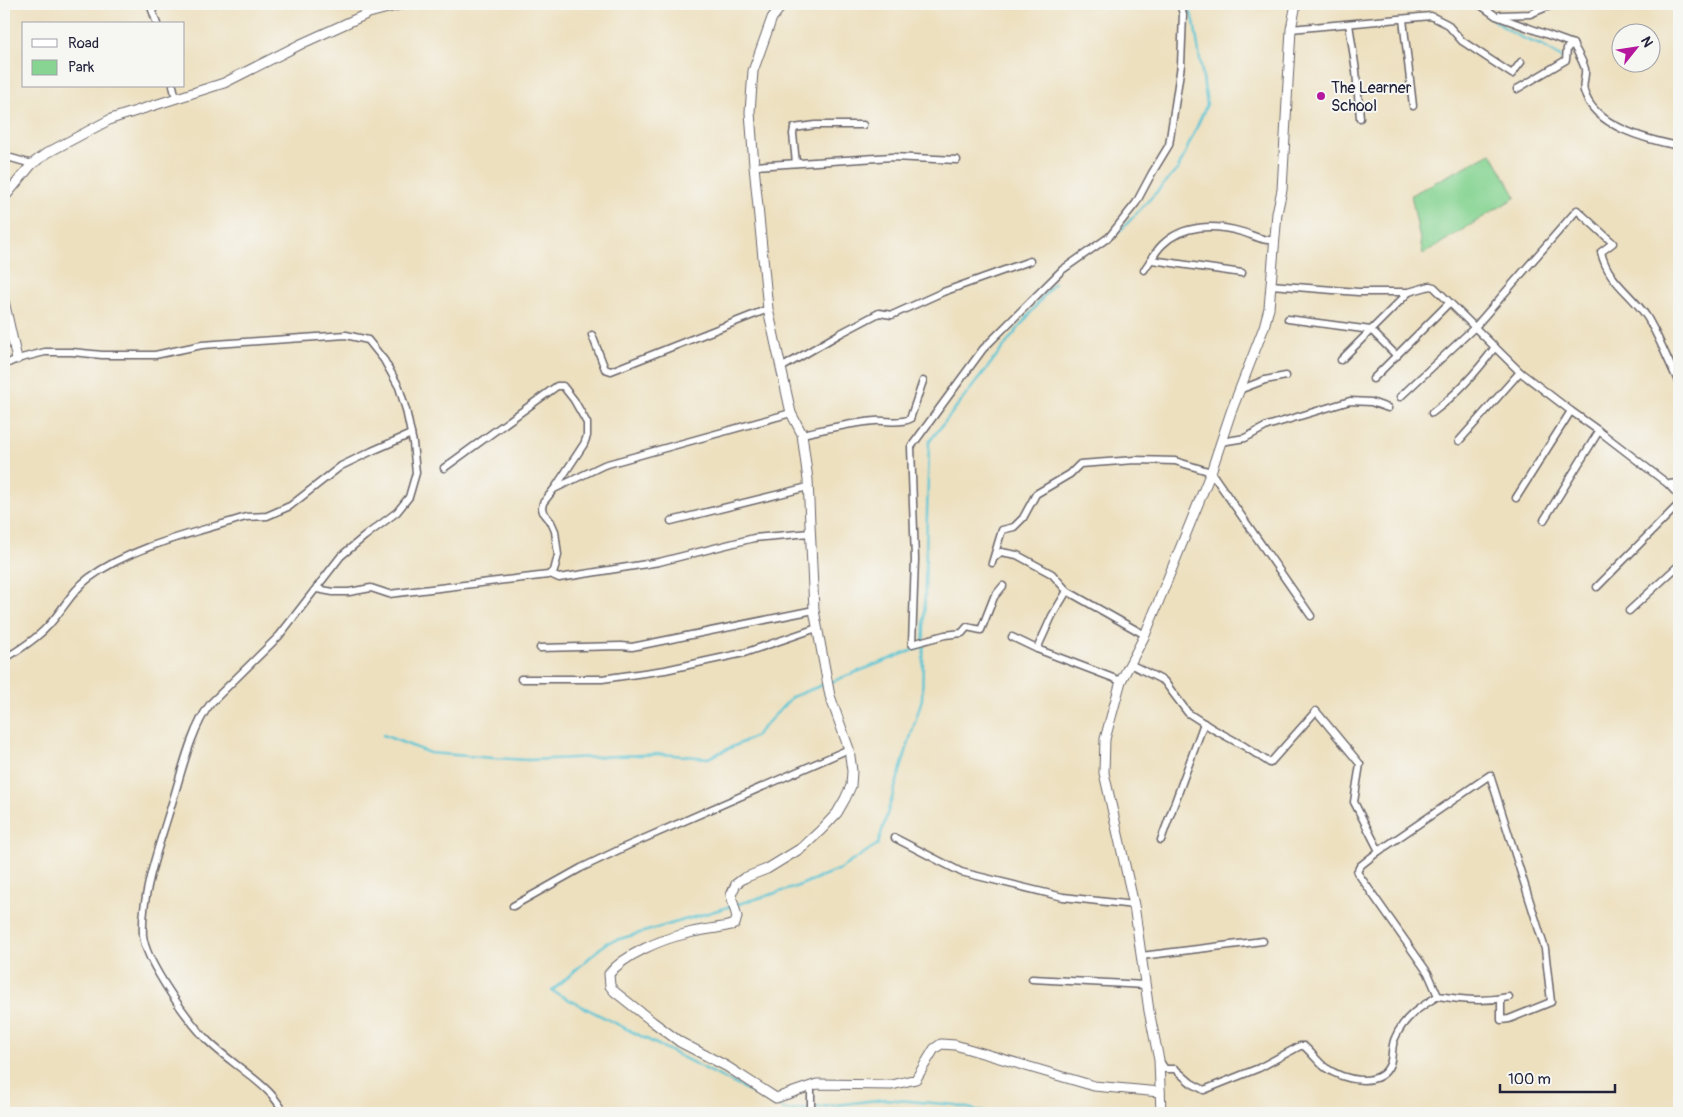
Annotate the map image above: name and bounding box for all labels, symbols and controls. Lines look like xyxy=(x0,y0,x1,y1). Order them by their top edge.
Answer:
legend xyxy=(22,22,185,88)
north arrow xyxy=(1610,22,1660,72)
text: N xyxy=(1637,33,1657,50)
text: Road xyxy=(68,34,99,53)
text: Park xyxy=(68,58,95,77)
place label: The Learner School xyxy=(1331,78,1412,116)
marker: The Learner School xyxy=(1315,90,1327,102)
scale bar xyxy=(1500,1062,1616,1094)
text: 100 m xyxy=(1508,1070,1551,1089)

